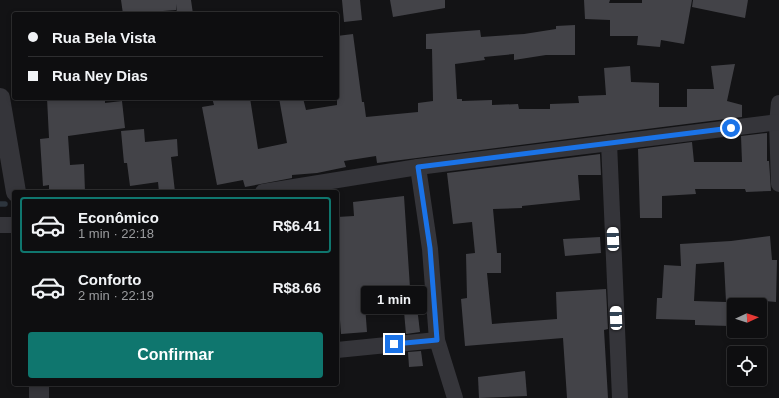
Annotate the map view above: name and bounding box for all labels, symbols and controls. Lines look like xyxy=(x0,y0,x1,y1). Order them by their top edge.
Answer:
text: Rua Bela Vista xyxy=(52,29,156,46)
text: Rua Ney Dias xyxy=(52,67,148,84)
route start xyxy=(722,119,740,137)
icon: car xyxy=(30,207,66,243)
text: Econômico xyxy=(78,209,159,226)
text: R$6.41 xyxy=(273,217,321,234)
text: 1 min · 22:18 xyxy=(78,226,154,241)
car xyxy=(607,227,619,251)
icon: car xyxy=(30,269,66,305)
text: Conforto xyxy=(78,271,141,288)
text: R$8.66 xyxy=(273,279,321,296)
callout: 1 min xyxy=(361,286,427,314)
text: 2 min · 22:19 xyxy=(78,288,154,303)
text: 1 min xyxy=(377,292,411,307)
north arrow xyxy=(727,298,767,338)
map controls xyxy=(727,298,767,386)
car xyxy=(610,306,622,330)
button: Confirmar xyxy=(28,332,323,378)
route end xyxy=(385,335,403,353)
button: locate xyxy=(727,346,767,386)

